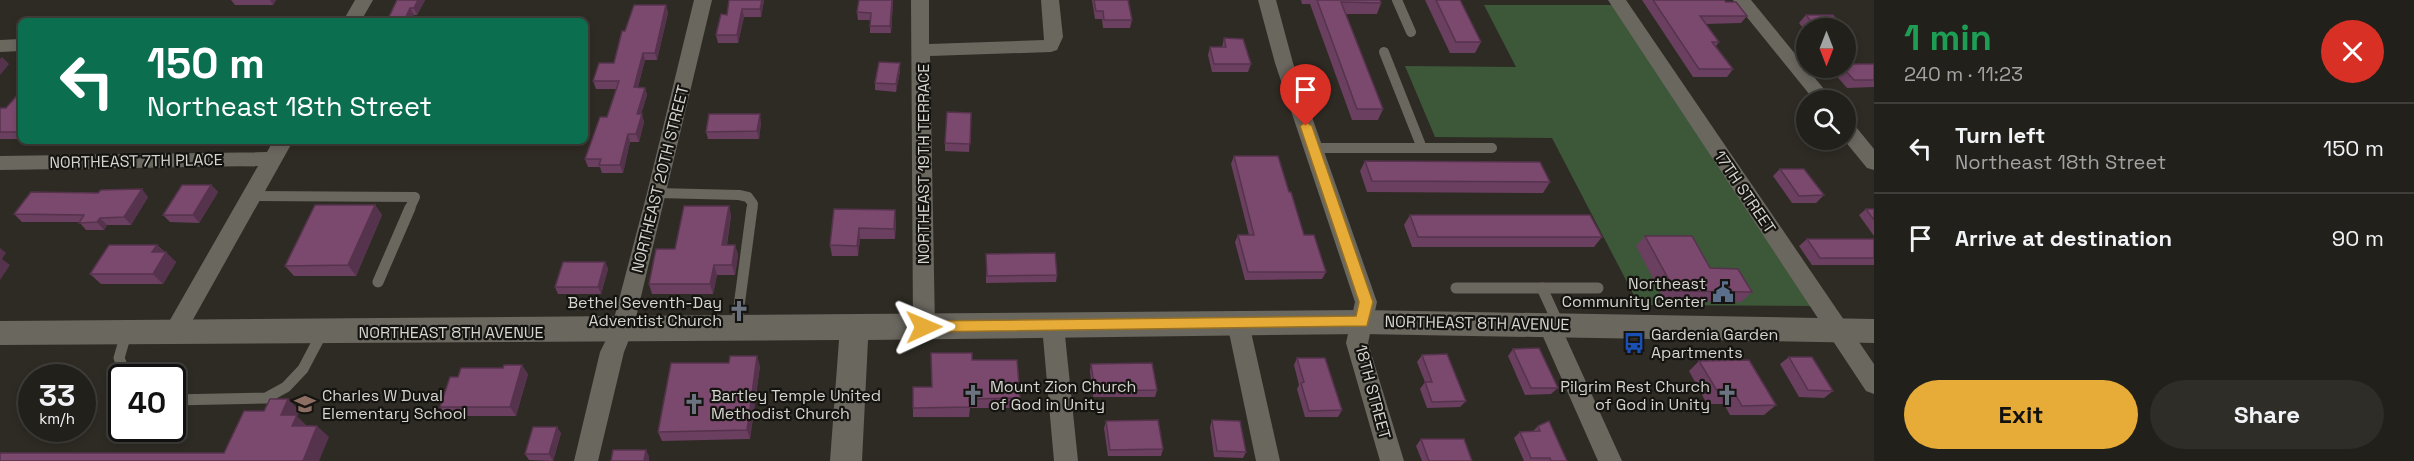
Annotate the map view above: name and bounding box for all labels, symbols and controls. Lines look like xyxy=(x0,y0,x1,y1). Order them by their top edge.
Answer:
text: 1 min xyxy=(1904,15,1992,61)
north arrow xyxy=(1796,18,1856,78)
map controls xyxy=(1796,18,1856,150)
button: close xyxy=(2321,20,2384,83)
text: 150 m xyxy=(147,37,265,90)
icon: left xyxy=(48,42,126,120)
text: 240 m · 11:23 xyxy=(1904,61,2023,87)
street label: NORTHEAST 19TH TERRACE xyxy=(913,64,934,264)
pin xyxy=(1280,64,1331,126)
icon: arrive xyxy=(1289,73,1322,106)
street label: NORTHEAST 20TH STREET xyxy=(626,83,694,275)
text: Northeast 18th Street xyxy=(147,89,432,124)
button: search xyxy=(1796,90,1856,150)
text: Turn left xyxy=(1955,121,2045,149)
icon: left xyxy=(1904,132,1937,165)
text: 150 m xyxy=(2323,134,2384,162)
street label: 17TH STREET xyxy=(1709,146,1781,238)
street label: NORTHEAST 7TH PLACE xyxy=(49,149,223,173)
text: Northeast 18th Street xyxy=(1955,149,2166,175)
icon: arrive xyxy=(1904,222,1937,255)
text: Arrive at destination xyxy=(1955,224,2172,252)
text: 90 m xyxy=(2332,224,2384,252)
place label: Northeast Community Center xyxy=(1562,273,1706,312)
public building icon: Northeast Community Center xyxy=(1711,280,1735,304)
place label: Bethel Seventh-Day Adventist Church xyxy=(567,292,722,331)
position arrow xyxy=(892,295,956,359)
church icon: Bethel Seventh-Day Adventist Church xyxy=(727,299,751,323)
street label: NORTHEAST 8TH AVENUE xyxy=(1384,311,1570,335)
street label: NORTHEAST 8TH AVENUE xyxy=(359,322,543,343)
place label: Gardenia Garden Apartments xyxy=(1651,324,1778,363)
bus stop icon: Gardenia Garden Apartments xyxy=(1622,331,1646,355)
street label: 18TH STREET xyxy=(1350,342,1396,442)
speed limit sign: 40 xyxy=(108,364,186,442)
text: 33 xyxy=(39,376,75,415)
place label: Mount Zion Church of God in Unity xyxy=(990,376,1136,415)
place label: Pilgrim Rest Church of God in Unity xyxy=(1560,376,1710,415)
button: Exit xyxy=(1904,380,2138,449)
button: Share xyxy=(2150,380,2384,449)
church icon: Mount Zion Church of God in Unity xyxy=(961,383,985,407)
church icon: Pilgrim Rest Church of God in Unity xyxy=(1715,383,1739,407)
place label: Charles W Duval Elementary School xyxy=(322,385,467,424)
place label: Bartley Temple United Methodist Church xyxy=(711,385,881,424)
school or university icon: Charles W Duval Elementary School xyxy=(293,392,317,416)
church icon: Bartley Temple United Methodist Church xyxy=(682,392,706,416)
text: km/h xyxy=(39,409,75,428)

